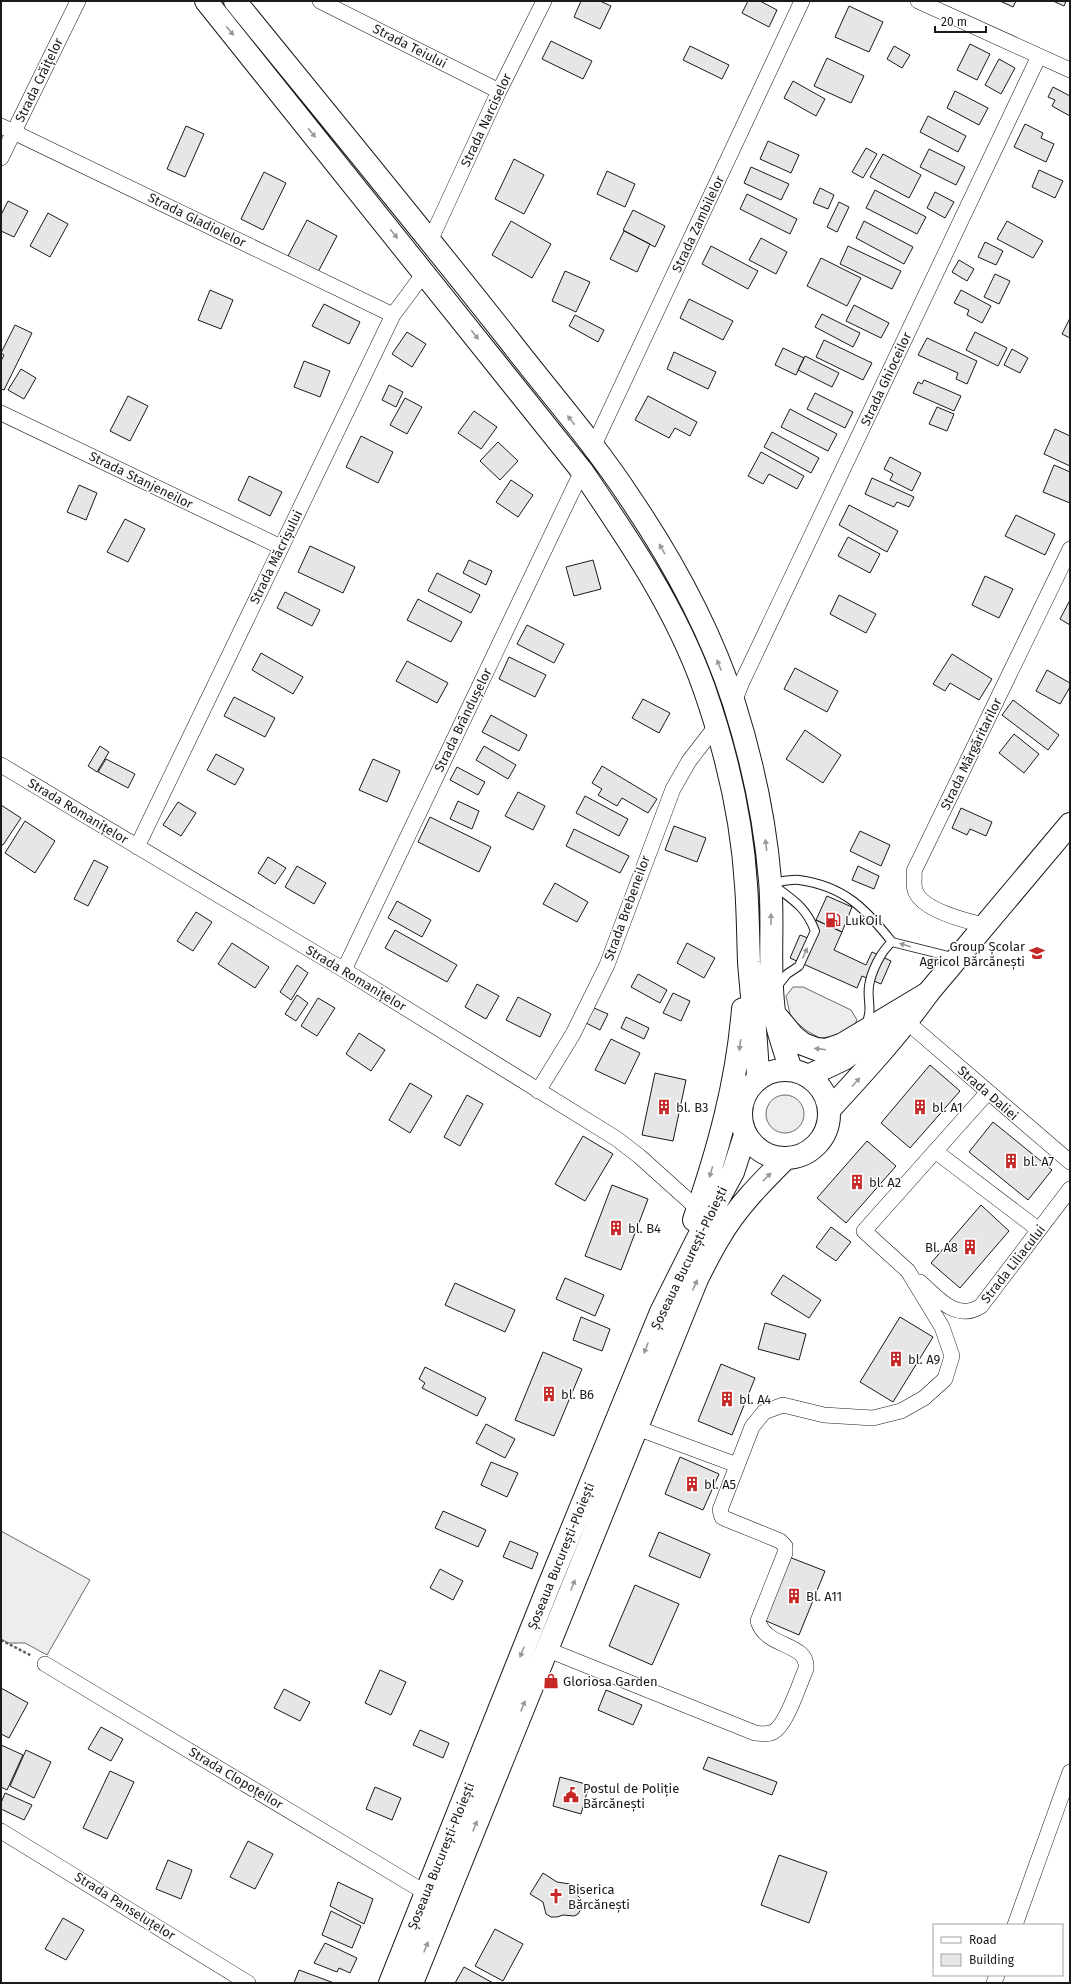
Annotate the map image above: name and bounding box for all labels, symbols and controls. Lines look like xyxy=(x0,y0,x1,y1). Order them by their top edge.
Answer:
scale bar xyxy=(935,8,986,34)
text: 20 m xyxy=(941,15,967,29)
street label: Strada Teiului xyxy=(370,21,450,71)
one-way arrow xyxy=(226,26,235,37)
street label: Strada Crăițelor xyxy=(12,35,67,125)
street label: Strada Narciselor xyxy=(458,71,514,169)
one-way arrow xyxy=(308,127,316,138)
street label: Strada Zambilelor xyxy=(669,173,727,275)
street label: Strada Gladiolelor xyxy=(146,190,248,250)
one-way arrow xyxy=(389,228,398,239)
one-way arrow xyxy=(470,330,479,341)
street label: Strada Ghioceilor xyxy=(858,330,914,428)
one-way arrow xyxy=(567,414,575,425)
street label: Strada Stanjeneilor xyxy=(87,448,195,512)
street label: Strada Măcrișului xyxy=(247,508,306,607)
one-way arrow xyxy=(658,543,665,555)
one-way arrow xyxy=(716,659,722,671)
street label: Strada Brândușelor xyxy=(431,666,496,775)
street label: Strada Mărgăritarilor xyxy=(937,696,1005,812)
street label: Strada Romanițelor xyxy=(25,775,131,848)
one-way arrow xyxy=(763,838,769,851)
street label: Strada Brebeneilor xyxy=(601,853,653,963)
fuel station icon: LukOil xyxy=(824,911,842,929)
one-way arrow xyxy=(768,912,774,925)
place label: LukOil xyxy=(845,913,882,928)
place label: Group Școlar Agricol Bărcănești xyxy=(919,939,1025,970)
street label: Strada Romanițelor xyxy=(303,942,409,1015)
one-way arrow xyxy=(899,942,911,948)
school or university icon: Group Școlar Agricol Bărcănești xyxy=(1028,944,1046,962)
one-way arrow xyxy=(802,947,808,958)
one-way arrow xyxy=(737,1039,743,1051)
one-way arrow xyxy=(814,1046,826,1052)
street label: Strada Daliei xyxy=(955,1063,1021,1123)
one-way arrow xyxy=(851,1076,860,1087)
building icon: bl. B3 xyxy=(655,1098,673,1116)
building icon: bl. A1 xyxy=(911,1098,929,1116)
place label: bl. B3 xyxy=(676,1100,709,1115)
place label: bl. A1 xyxy=(932,1100,963,1115)
building icon: bl. A7 xyxy=(1002,1152,1020,1170)
place label: bl. A7 xyxy=(1023,1154,1054,1169)
one-way arrow xyxy=(708,1166,714,1178)
one-way arrow xyxy=(762,1172,772,1182)
building icon: bl. A2 xyxy=(848,1173,866,1191)
place label: bl. A2 xyxy=(869,1175,901,1190)
street label: Șoseaua București-Ploiești xyxy=(648,1184,731,1332)
building icon: bl. B4 xyxy=(607,1219,625,1237)
place label: bl. B4 xyxy=(628,1221,661,1236)
street label: Strada Liliacului xyxy=(978,1222,1048,1306)
building icon: Bl. A8 xyxy=(961,1238,979,1256)
place label: Bl. A8 xyxy=(925,1240,958,1255)
one-way arrow xyxy=(692,1279,698,1290)
one-way arrow xyxy=(643,1343,649,1355)
building icon: bl. A9 xyxy=(887,1350,905,1368)
place label: bl. A9 xyxy=(908,1352,940,1367)
building icon: bl. B6 xyxy=(540,1385,558,1403)
place label: bl. B6 xyxy=(561,1387,594,1402)
building icon: bl. A4 xyxy=(718,1390,736,1408)
place label: bl. A4 xyxy=(739,1392,771,1407)
building icon: bl. A5 xyxy=(683,1475,701,1493)
place label: bl. A5 xyxy=(704,1477,736,1492)
street label: Șoseaua București-Ploiești xyxy=(525,1480,598,1632)
one-way arrow xyxy=(570,1579,576,1591)
building icon: Bl. A11 xyxy=(785,1587,803,1605)
place label: Bl. A11 xyxy=(806,1589,842,1604)
one-way arrow xyxy=(519,1647,525,1659)
shop icon: Gloriosa Garden xyxy=(542,1672,560,1690)
place label: Gloriosa Garden xyxy=(563,1674,658,1689)
one-way arrow xyxy=(521,1699,527,1711)
street label: Strada Clopoțeilor xyxy=(186,1744,286,1813)
street label: Șoseaua București-Ploiești xyxy=(405,1780,478,1932)
place label: Postul de Poliție Bărcănești xyxy=(583,1781,679,1812)
public building icon: Postul de Poliție Bărcănești xyxy=(562,1786,580,1804)
one-way arrow xyxy=(472,1820,478,1832)
street label: Strada Panseluțelor xyxy=(71,1869,178,1944)
place label: Biserica Bărcănești xyxy=(568,1882,630,1913)
church icon: Biserica Bărcănești xyxy=(547,1887,565,1905)
legend xyxy=(933,1924,1063,1976)
text: Road xyxy=(969,1933,997,1947)
one-way arrow xyxy=(424,1940,430,1952)
text: Building xyxy=(969,1953,1015,1967)

